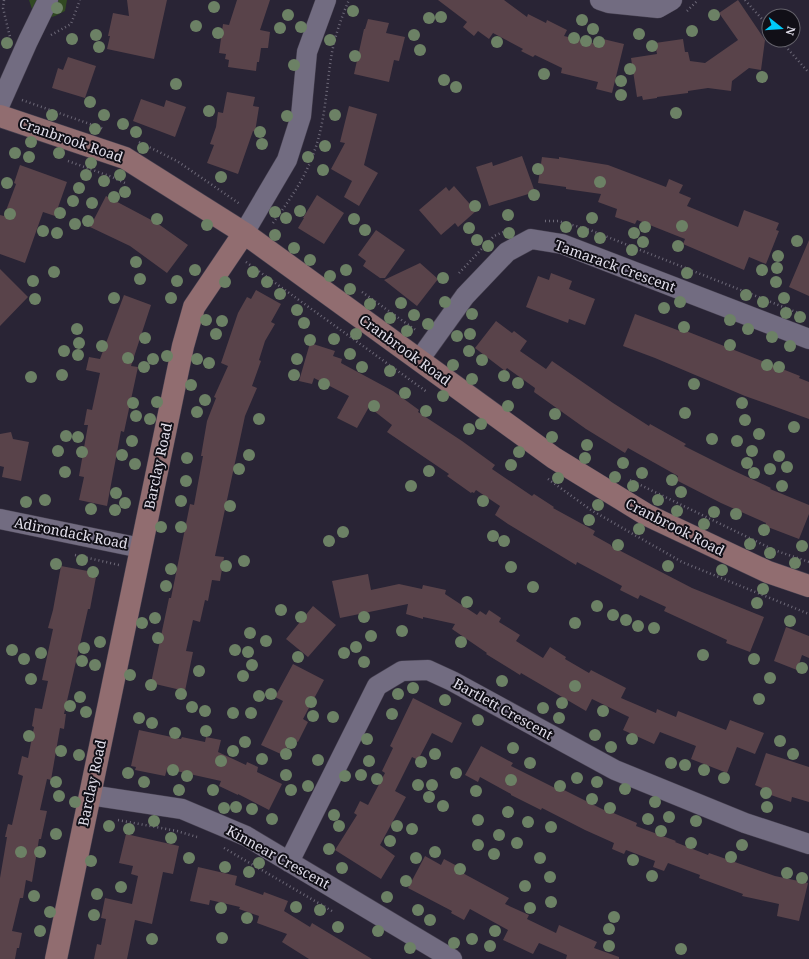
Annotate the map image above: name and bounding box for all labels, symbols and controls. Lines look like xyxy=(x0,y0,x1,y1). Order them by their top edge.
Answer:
north arrow xyxy=(761,8,801,48)
text: N xyxy=(783,25,799,38)
street label: Cranbrook Road xyxy=(17,113,126,166)
street label: Tamarack Crescent xyxy=(552,235,678,296)
street label: Cranbrook Road xyxy=(356,310,455,389)
street label: Barclay Road xyxy=(139,421,176,511)
street label: Cranbrook Road xyxy=(622,493,728,560)
street label: Adirondack Road xyxy=(13,512,130,553)
street label: Bartlett Crescent xyxy=(450,673,557,744)
street label: Barclay Road xyxy=(73,738,110,828)
street label: Kinnear Crescent xyxy=(223,820,333,893)

